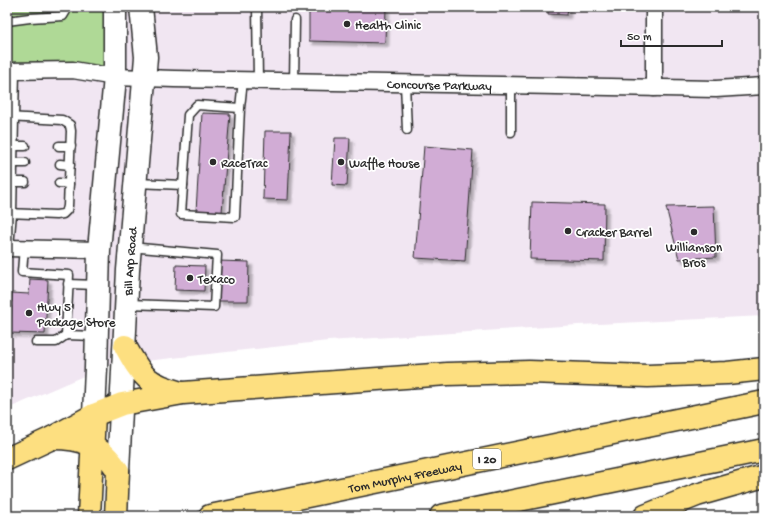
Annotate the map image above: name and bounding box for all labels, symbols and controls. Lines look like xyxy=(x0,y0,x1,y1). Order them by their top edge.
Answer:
marker: Health Clinic xyxy=(342,19,352,29)
place label: Health Clinic xyxy=(355,19,421,34)
scale bar xyxy=(621,22,722,48)
text: 50 m xyxy=(627,31,652,45)
street label: Concourse Parkway xyxy=(387,78,493,95)
marker: RaceTrac xyxy=(208,157,218,167)
place label: RaceTrac xyxy=(221,157,268,172)
marker: Waffle House xyxy=(336,157,346,167)
place label: Waffle House xyxy=(349,157,420,172)
street label: Bill Arp Road xyxy=(122,225,142,297)
marker: Cracker Barrel xyxy=(563,226,573,236)
place label: Cracker Barrel xyxy=(576,226,652,241)
marker: Williamson Bros xyxy=(689,227,699,237)
place label: Williamson Bros xyxy=(666,241,723,271)
marker: Texaco xyxy=(185,273,195,283)
place label: Texaco xyxy=(197,273,235,288)
place label: Hwy 5 Package Store xyxy=(36,301,116,331)
marker: Hwy 5 Package Store xyxy=(24,308,34,318)
road number: I 20 xyxy=(473,449,501,469)
street label: Tom Murphy Freeway xyxy=(347,459,464,497)

